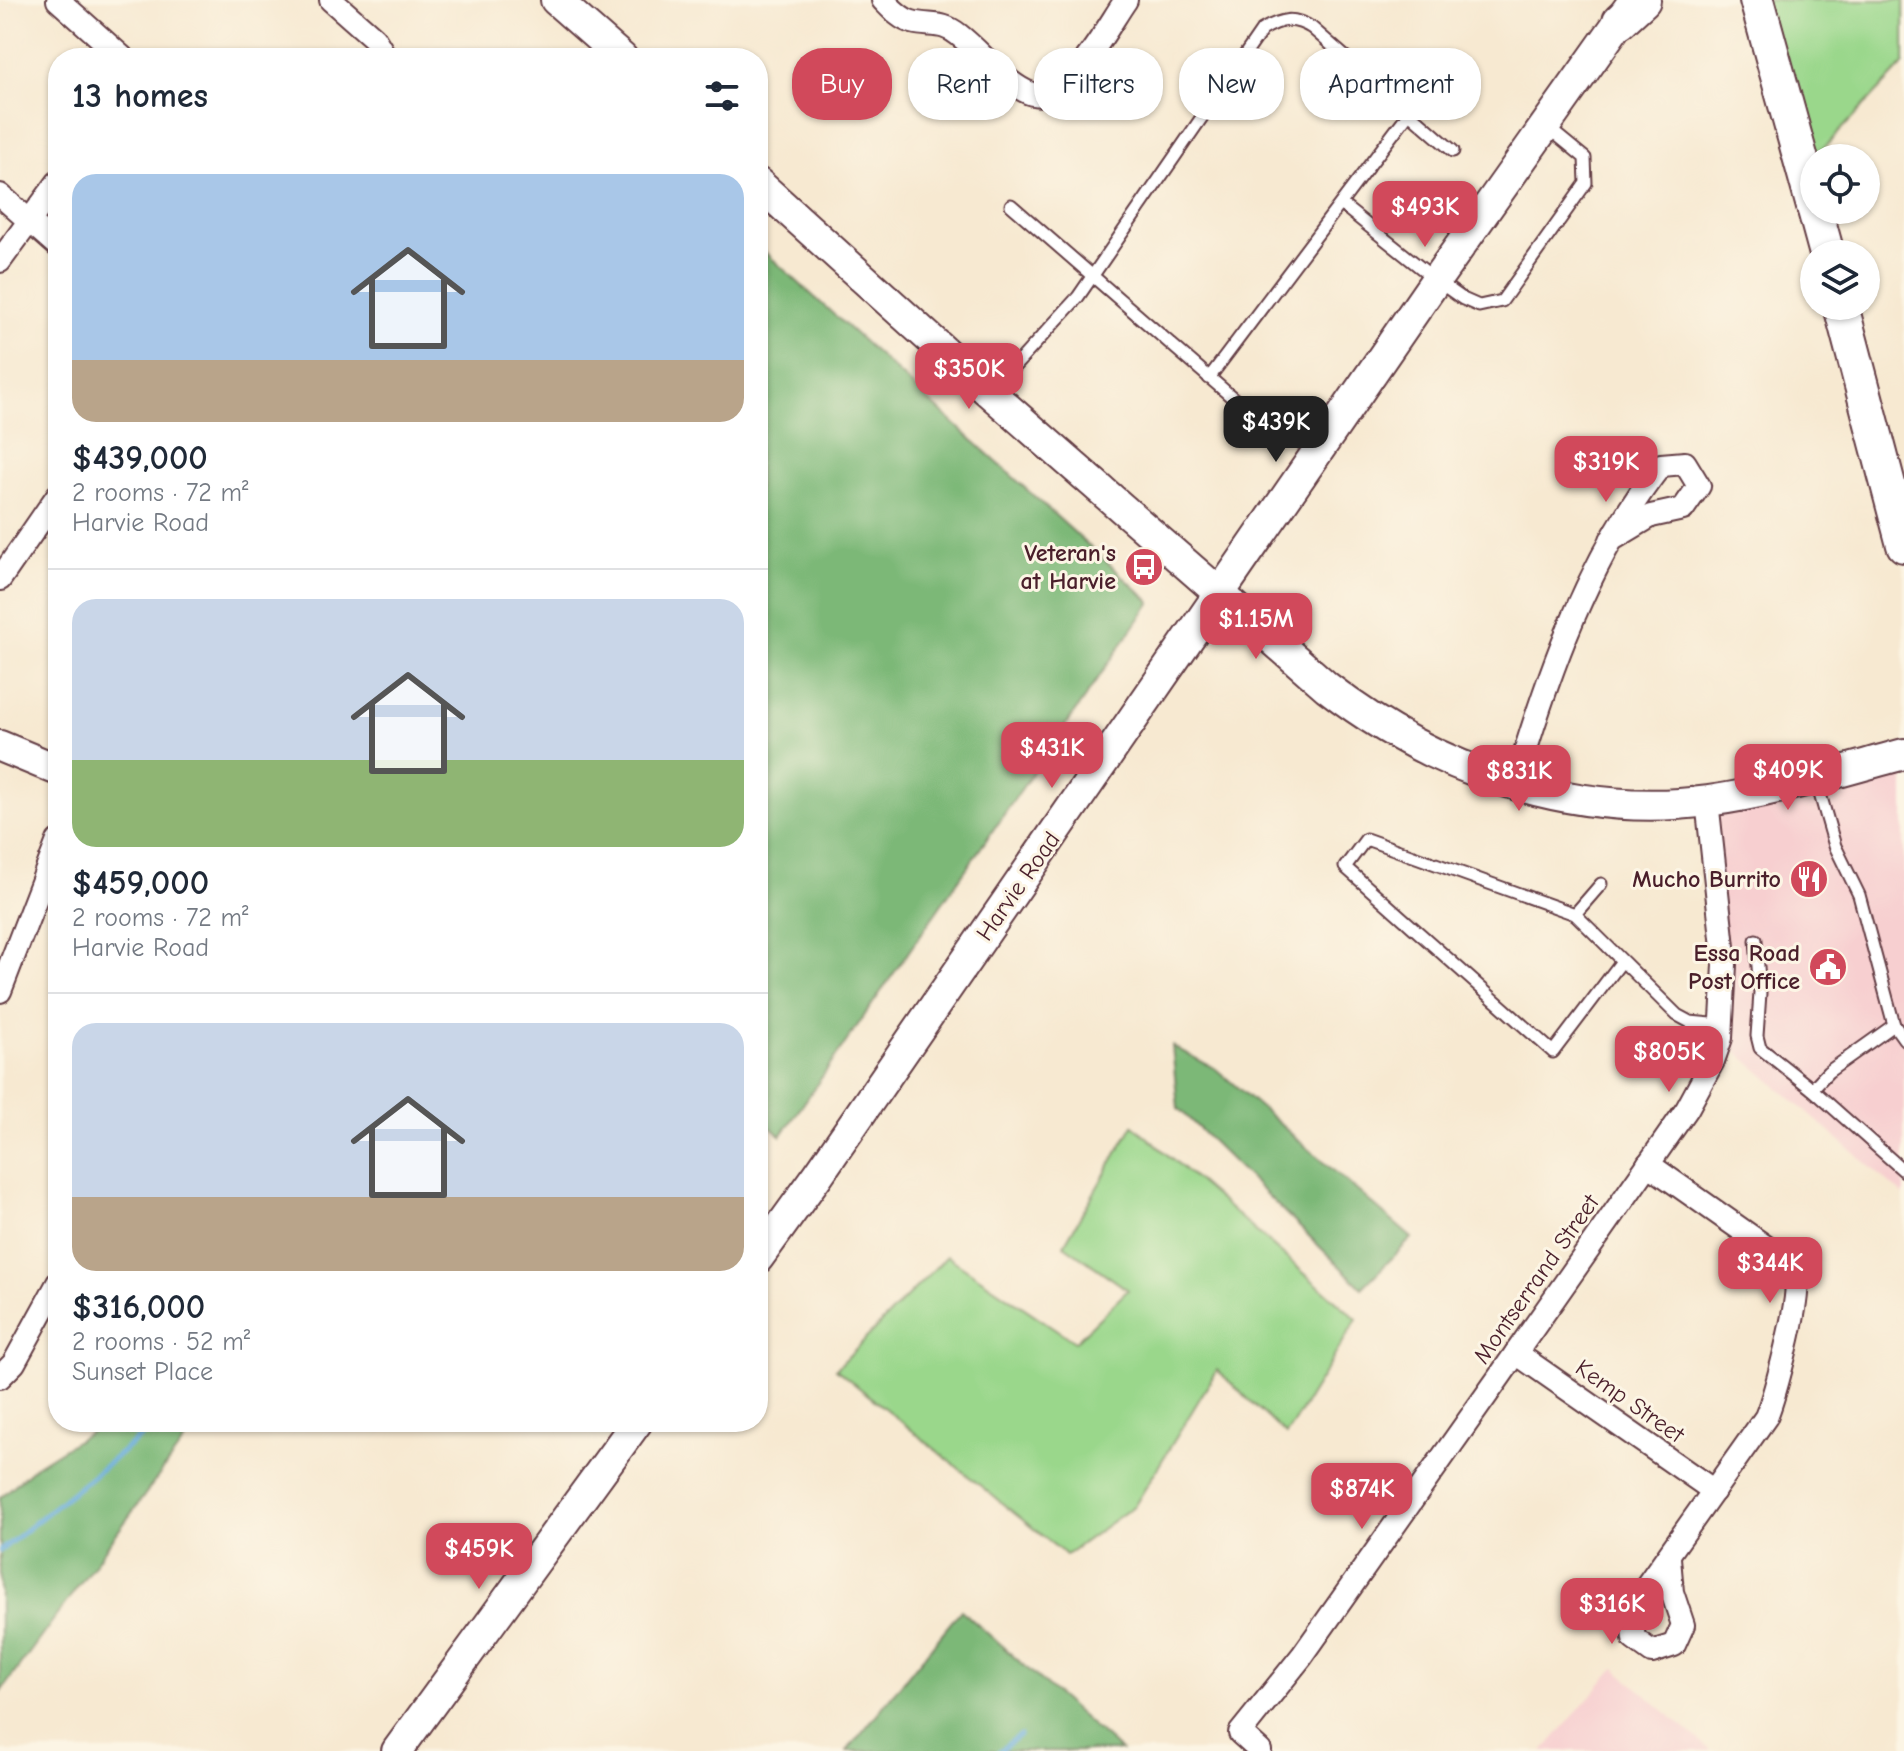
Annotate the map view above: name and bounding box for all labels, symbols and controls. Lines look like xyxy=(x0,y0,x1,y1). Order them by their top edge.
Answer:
chip: Buy xyxy=(792,48,892,120)
chip: Rent xyxy=(908,48,1018,120)
chip: Filters xyxy=(1034,48,1163,120)
chip: New xyxy=(1179,48,1284,120)
chip: Apartment xyxy=(1300,48,1481,120)
icon: filters xyxy=(700,74,744,118)
text: 13 homes xyxy=(72,76,208,116)
map controls xyxy=(1800,144,1880,320)
button: locate xyxy=(1800,144,1880,224)
pin: $493K xyxy=(1369,181,1481,249)
text: $493K xyxy=(1391,192,1459,222)
icon: home xyxy=(336,226,480,370)
button: layers xyxy=(1800,240,1880,320)
pin: $350K xyxy=(913,343,1025,411)
text: $350K xyxy=(933,354,1005,384)
pin: $439K xyxy=(1220,396,1332,464)
text: $439K xyxy=(1242,407,1310,437)
pin: $319K xyxy=(1550,436,1662,504)
text: $439,000 xyxy=(72,438,208,478)
text: $319K xyxy=(1573,447,1639,477)
text: 2 rooms · 72 m² xyxy=(72,478,249,508)
text: Harvie Road xyxy=(72,508,209,538)
place label: Veteran's at Harvie xyxy=(1021,539,1116,595)
bus stop icon: Veteran's at Harvie xyxy=(1123,546,1165,588)
pin: $1.15M xyxy=(1191,593,1321,661)
text: $1.15M xyxy=(1218,604,1294,634)
icon: home xyxy=(336,651,480,795)
pin: $431K xyxy=(996,722,1108,790)
text: $431K xyxy=(1019,733,1085,763)
pin: $409K xyxy=(1732,744,1844,812)
pin: $831K xyxy=(1463,745,1575,813)
text: $409K xyxy=(1753,755,1823,785)
text: $831K xyxy=(1486,756,1552,786)
street label: Harvie Road xyxy=(970,826,1066,946)
restaurant icon: Mucho Burrito xyxy=(1788,858,1830,900)
text: $459,000 xyxy=(72,863,209,903)
place label: Mucho Burrito xyxy=(1632,865,1781,893)
text: 2 rooms · 72 m² xyxy=(72,903,249,933)
text: Harvie Road xyxy=(72,933,209,963)
place label: Essa Road Post Office xyxy=(1688,939,1800,995)
public building icon: Essa Road Post Office xyxy=(1807,946,1849,988)
pin: $805K xyxy=(1613,1026,1725,1094)
text: $805K xyxy=(1633,1037,1705,1067)
icon: home xyxy=(336,1075,480,1219)
street label: Montserrand Street xyxy=(1467,1188,1605,1369)
pin: $344K xyxy=(1714,1237,1826,1305)
text: $344K xyxy=(1736,1248,1804,1278)
text: $316,000 xyxy=(72,1287,205,1327)
text: 2 rooms · 52 m² xyxy=(72,1327,250,1357)
street label: Kemp Street xyxy=(1570,1353,1691,1449)
text: Sunset Place xyxy=(72,1357,213,1387)
pin: $874K xyxy=(1306,1463,1418,1531)
text: $874K xyxy=(1329,1474,1395,1504)
pin: $459K xyxy=(423,1523,535,1591)
text: $459K xyxy=(444,1534,514,1564)
pin: $316K xyxy=(1556,1578,1668,1646)
text: $316K xyxy=(1579,1589,1645,1619)

